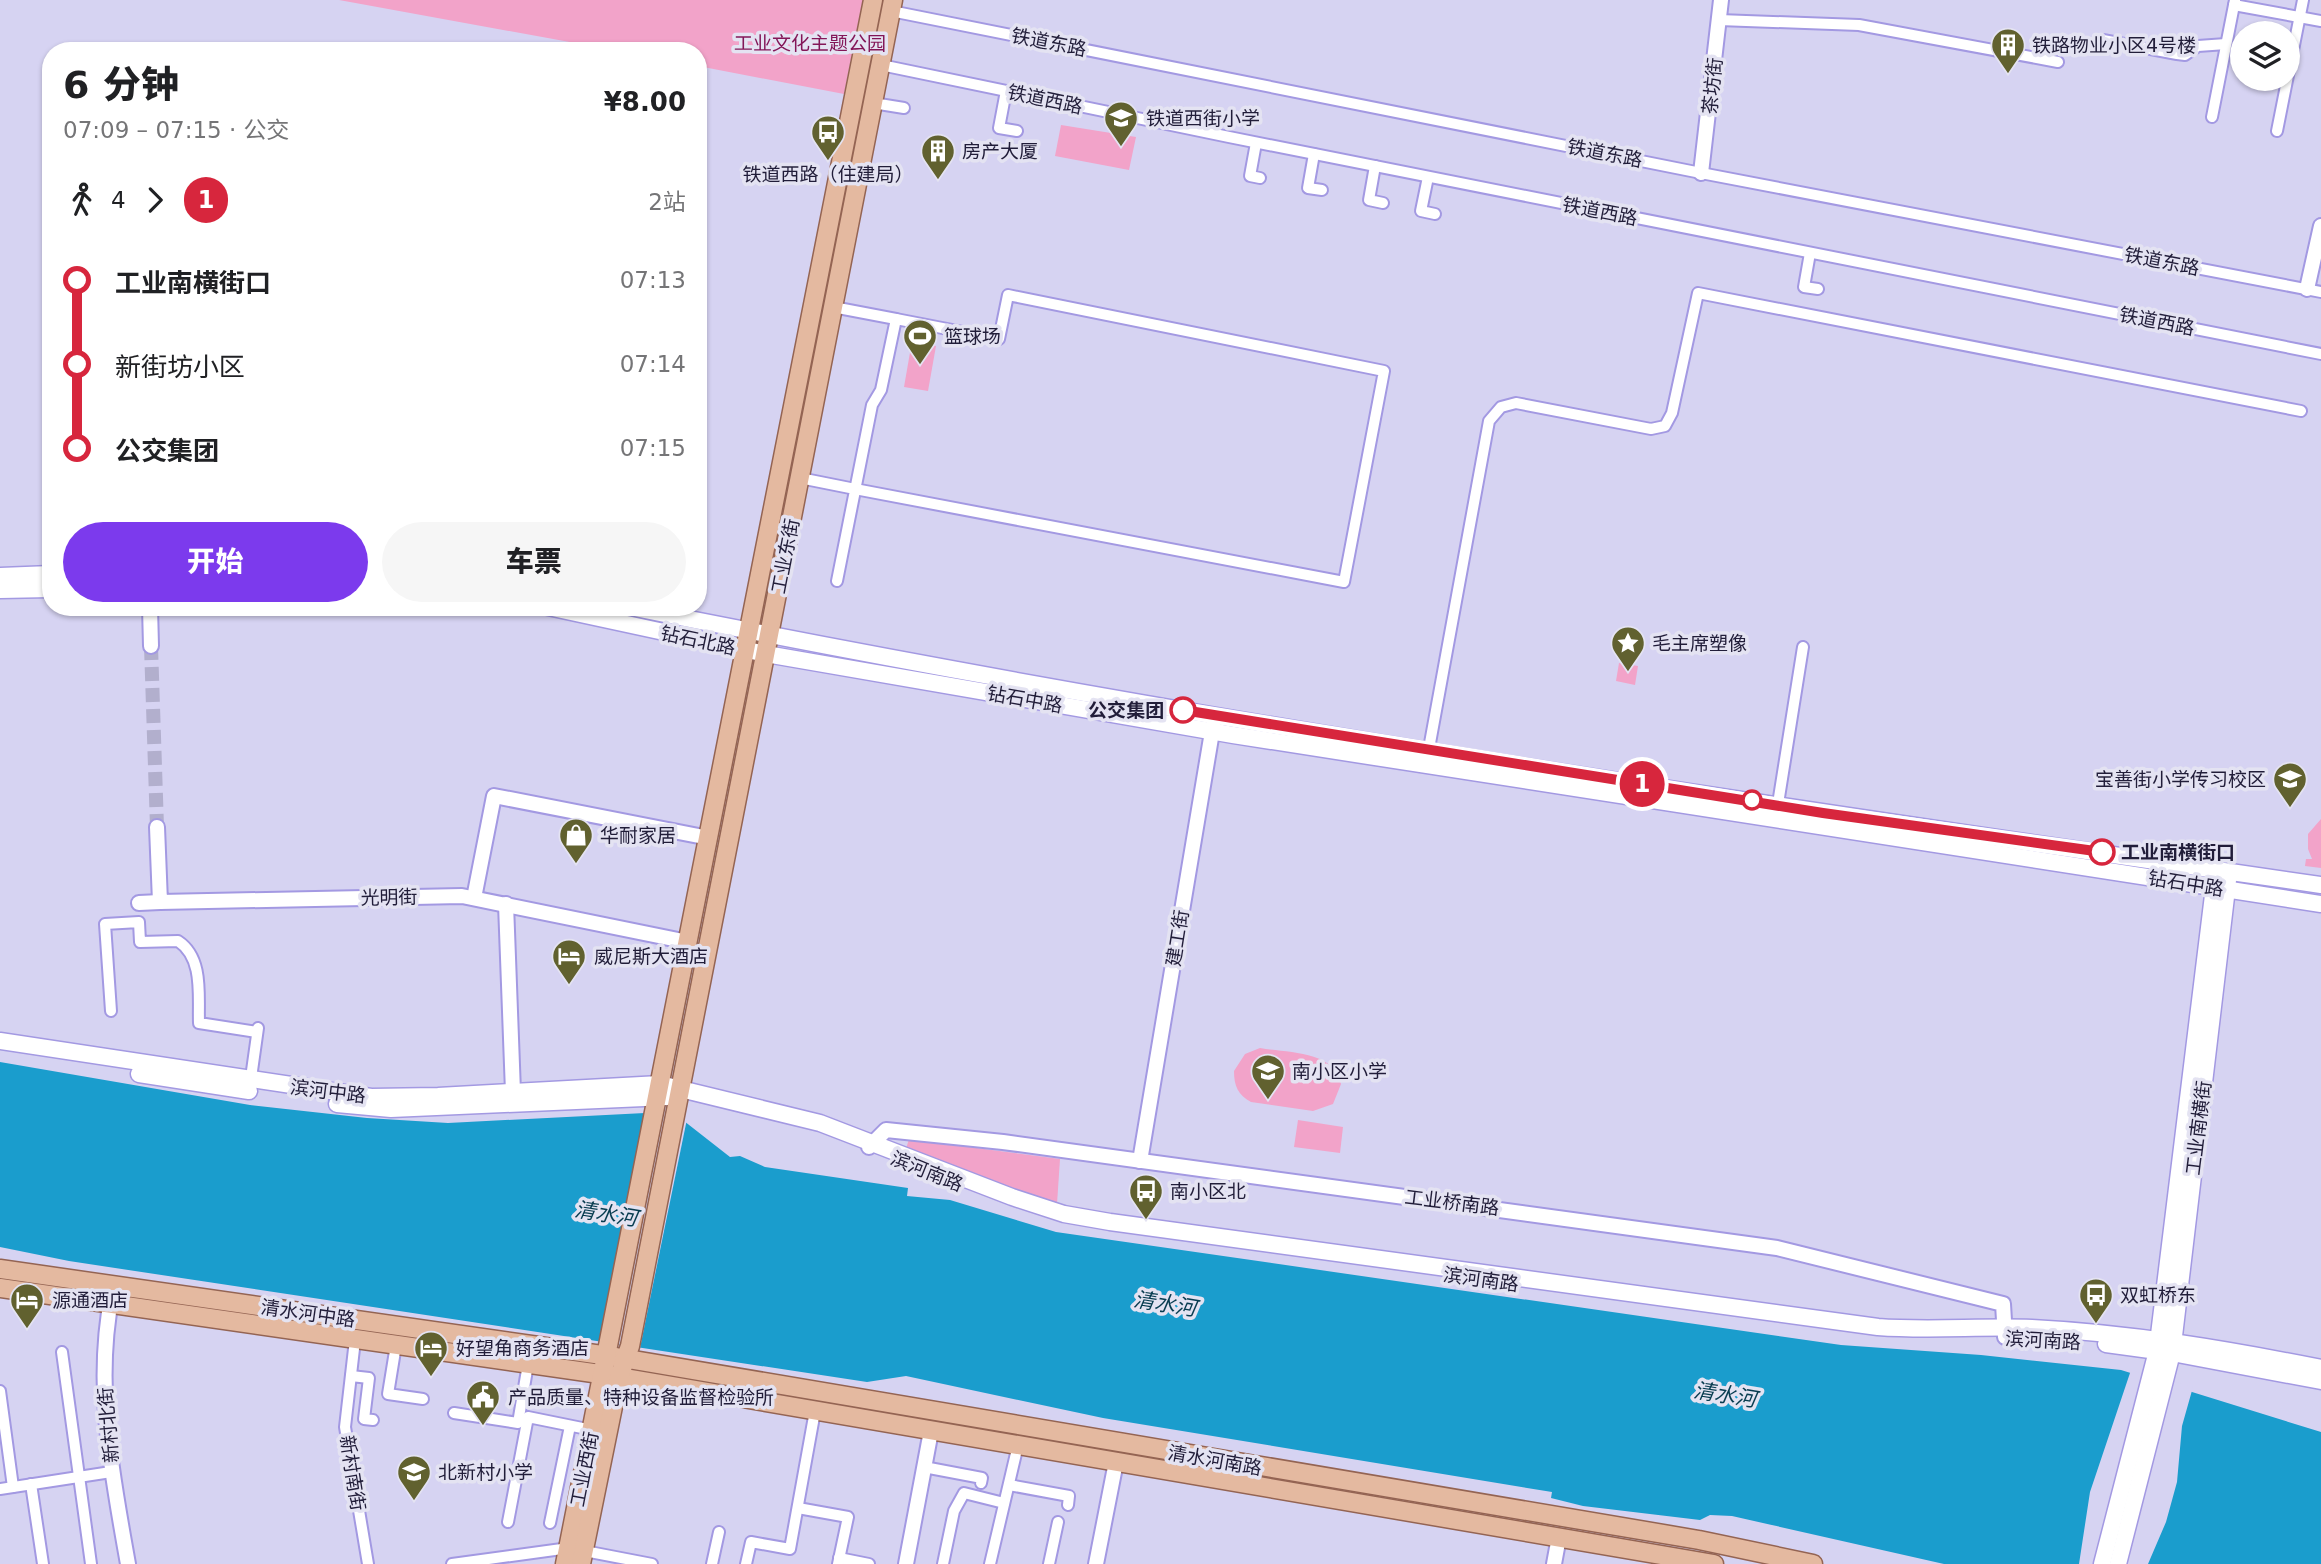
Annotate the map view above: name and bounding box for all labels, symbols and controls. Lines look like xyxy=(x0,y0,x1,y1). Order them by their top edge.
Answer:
map controls xyxy=(2230,21,2300,91)
button: layers xyxy=(2230,21,2300,91)
street label: 铁道东路 xyxy=(1010,24,1088,60)
building icon: 铁路物业小区4号楼 xyxy=(1989,26,2027,75)
park label: 工业文化主题公园 xyxy=(734,32,886,54)
place label: 铁路物业小区4号楼 xyxy=(2032,34,2196,56)
street label: 茶坊街 xyxy=(1698,56,1726,116)
text: 6 分钟 xyxy=(63,63,179,107)
street label: 铁道西路 xyxy=(1006,80,1084,118)
text: ¥8.00 xyxy=(604,87,686,117)
school or university icon: 铁道西街小学 xyxy=(1102,99,1140,148)
place label: 铁道西街小学 xyxy=(1146,107,1260,129)
bus stop icon: 铁道西路（住建局） xyxy=(809,113,847,162)
text: 07:09 – 07:15 · 公交 xyxy=(63,117,290,143)
building icon: 房产大厦 xyxy=(919,132,957,181)
street label: 铁道东路 xyxy=(1566,135,1644,171)
place label: 房产大厦 xyxy=(962,140,1038,162)
place label: 铁道西路（住建局） xyxy=(742,163,914,185)
icon: walk xyxy=(63,181,101,219)
icon: forward xyxy=(136,181,174,219)
text: 1 xyxy=(198,186,214,214)
text: 4 xyxy=(111,187,126,213)
text: 2站 xyxy=(648,189,686,215)
street label: 铁道西路 xyxy=(1561,193,1639,229)
street label: 铁道东路 xyxy=(2123,243,2201,279)
text: 07:13 xyxy=(620,267,686,293)
text: 工业南横街口 xyxy=(115,268,271,298)
street label: 铁道西路 xyxy=(2118,303,2196,339)
sports icon: 篮球场 xyxy=(901,317,939,366)
place label: 篮球场 xyxy=(944,325,1001,347)
text: 07:14 xyxy=(620,351,686,377)
text: 新街坊小区 xyxy=(115,352,245,382)
text: 07:15 xyxy=(620,435,686,461)
text: 公交集团 xyxy=(115,436,219,466)
street label: 工业东街 xyxy=(767,517,803,595)
button: 开始 xyxy=(63,522,368,602)
button: 车票 xyxy=(382,522,686,602)
street label: 钻石北路 xyxy=(659,621,737,659)
place icon: 毛主席塑像 xyxy=(1609,624,1647,673)
place label: 毛主席塑像 xyxy=(1652,632,1747,654)
street label: 钻石中路 xyxy=(986,682,1064,716)
marker: 公交集团 xyxy=(1170,697,1196,723)
place label: 公交集团 xyxy=(1088,699,1164,721)
school or university icon: 宝善街小学传习校区 xyxy=(2271,760,2309,809)
line badge: 1 xyxy=(1619,761,1665,807)
place label: 宝善街小学传习校区 xyxy=(2095,768,2266,790)
text: 1 xyxy=(1634,770,1650,798)
unlabelled marker xyxy=(1742,790,1762,810)
shop icon: 华耐家居 xyxy=(557,816,595,865)
place label: 华耐家居 xyxy=(600,824,676,846)
marker: 工业南横街口 xyxy=(2089,839,2115,865)
place label: 工业南横街口 xyxy=(2121,841,2235,863)
street label: 钻石中路 xyxy=(2147,866,2225,900)
street label: 光明街 xyxy=(360,886,418,908)
street label: 建工街 xyxy=(1162,908,1192,968)
hotel icon: 威尼斯大酒店 xyxy=(550,937,588,986)
place label: 威尼斯大酒店 xyxy=(594,945,708,967)
school or university icon: 南小区小学 xyxy=(1249,1052,1287,1101)
place label: 南小区小学 xyxy=(1292,1060,1387,1082)
street label: 滨河中路 xyxy=(289,1075,367,1107)
street label: 工业南横街 xyxy=(2181,1080,2215,1176)
street label: 滨河南路 xyxy=(888,1147,966,1195)
bus stop icon: 南小区北 xyxy=(1127,1172,1165,1221)
place label: 南小区北 xyxy=(1170,1180,1246,1202)
street label: 工业桥南路 xyxy=(1404,1185,1500,1219)
water label: 清水河 xyxy=(573,1197,643,1231)
street label: 滨河南路 xyxy=(1442,1263,1520,1295)
bus stop icon: 双虹桥东 xyxy=(2077,1276,2115,1325)
hotel icon: 源通酒店 xyxy=(8,1281,46,1330)
place label: 双虹桥东 xyxy=(2120,1284,2196,1306)
water label: 清水河 xyxy=(1132,1287,1202,1321)
place label: 源通酒店 xyxy=(52,1289,128,1311)
street label: 清水河中路 xyxy=(259,1295,357,1331)
street label: 滨河南路 xyxy=(2004,1327,2082,1353)
hotel icon: 好望角商务酒店 xyxy=(412,1329,450,1378)
place label: 好望角商务酒店 xyxy=(456,1337,589,1359)
public building icon: 产品质量、特种设备监督检验所 xyxy=(464,1378,502,1427)
water label: 清水河 xyxy=(1692,1378,1762,1412)
street label: 新村北街 xyxy=(94,1386,122,1464)
place label: 产品质量、特种设备监督检验所 xyxy=(508,1386,774,1408)
street label: 工业西街 xyxy=(566,1430,602,1508)
street label: 新村南街 xyxy=(336,1434,370,1512)
street label: 清水河南路 xyxy=(1166,1441,1264,1479)
school or university icon: 北新村小学 xyxy=(395,1453,433,1502)
place label: 北新村小学 xyxy=(438,1461,533,1483)

